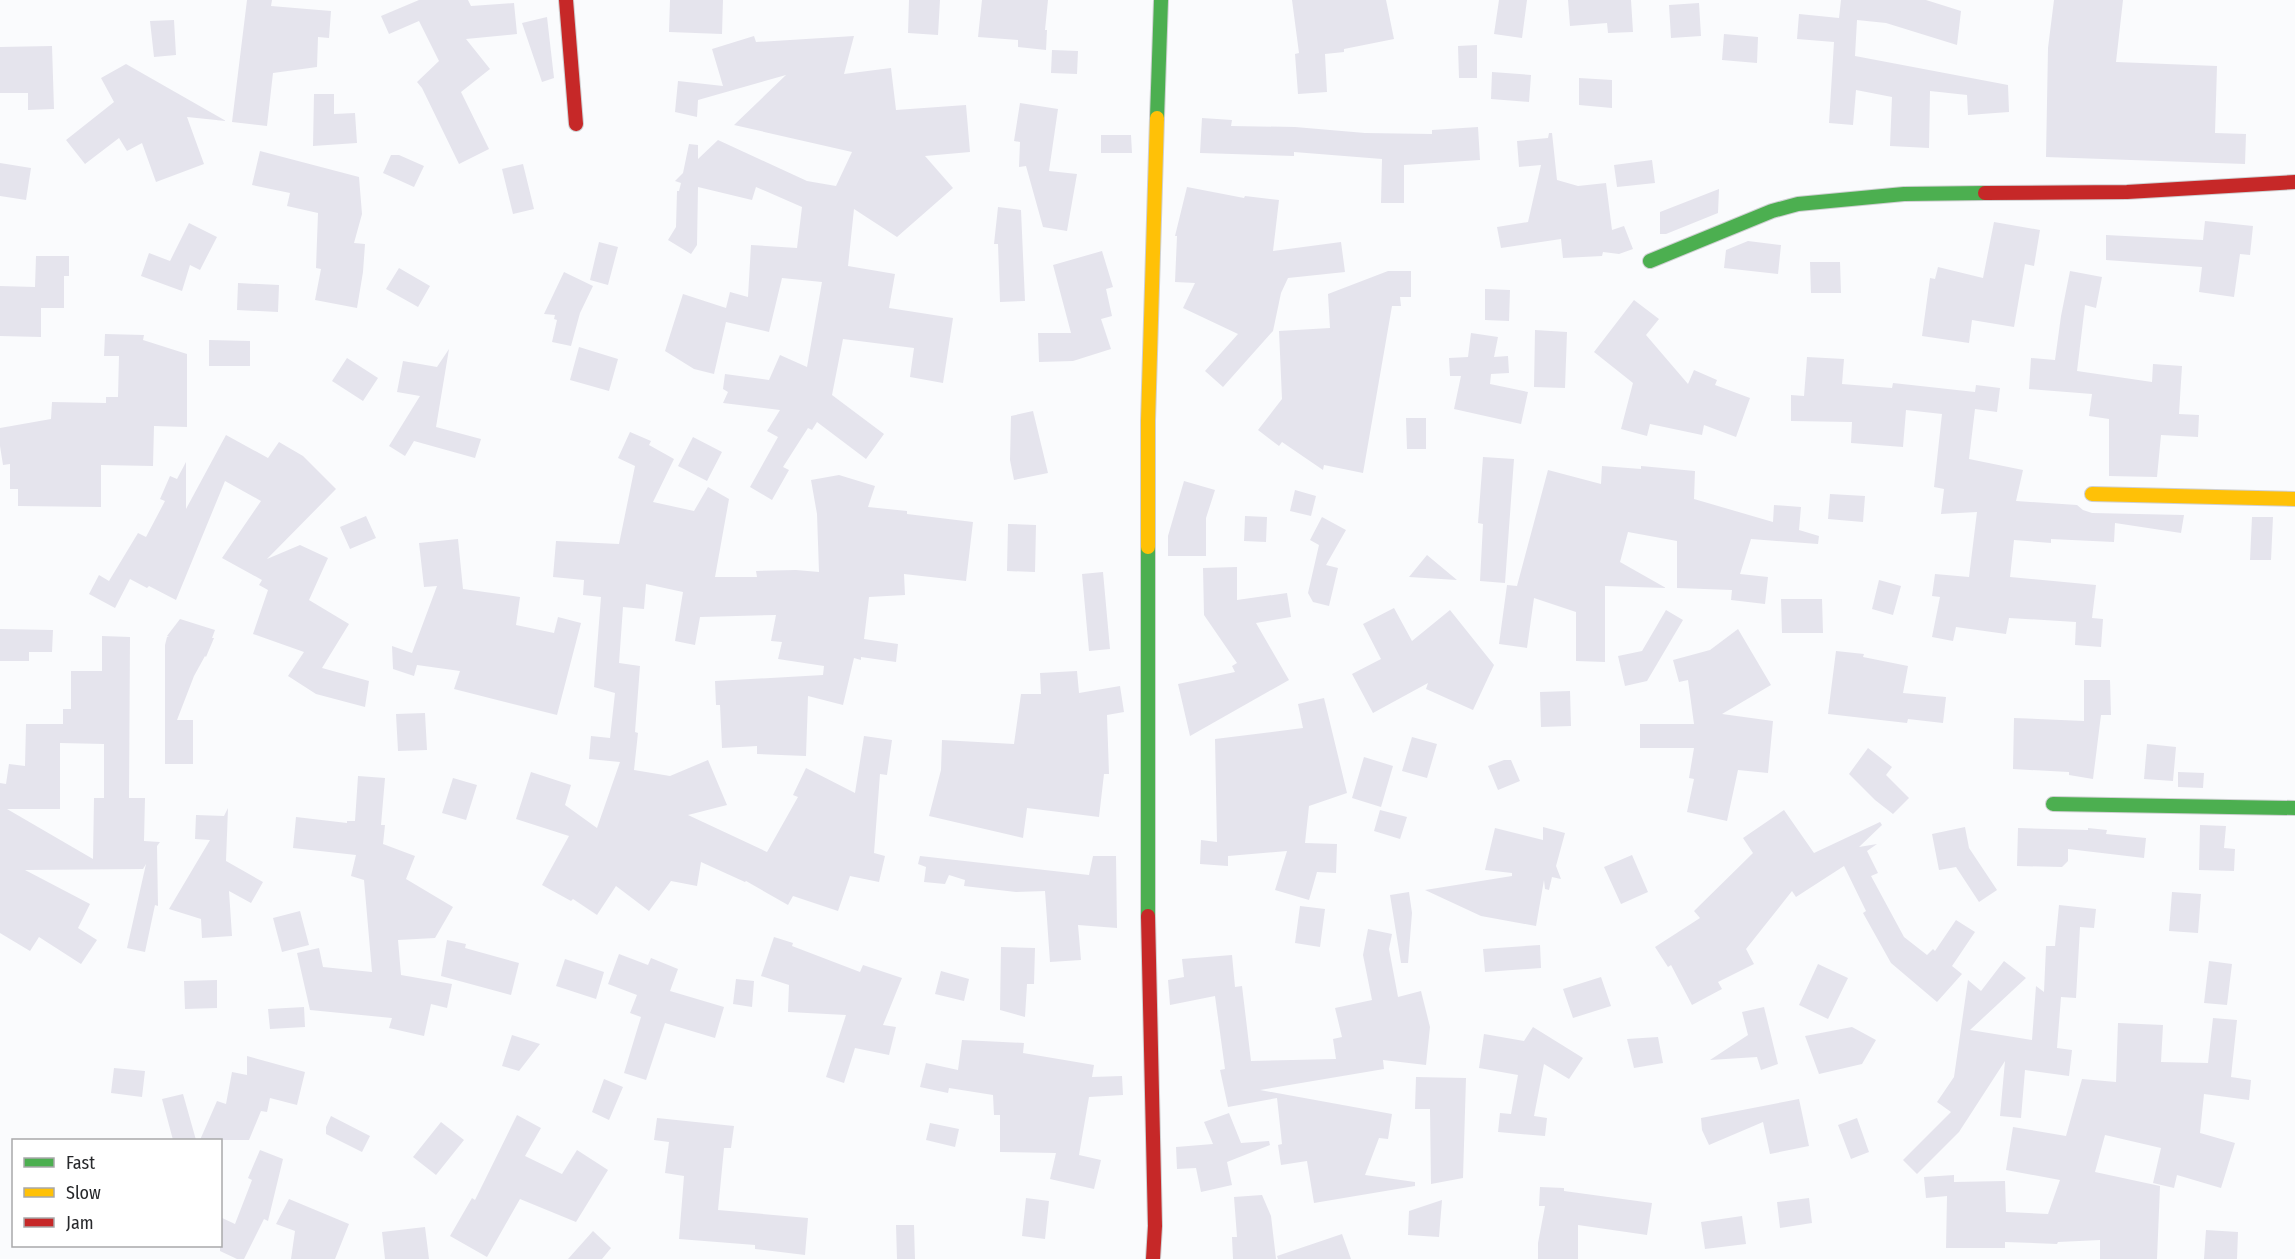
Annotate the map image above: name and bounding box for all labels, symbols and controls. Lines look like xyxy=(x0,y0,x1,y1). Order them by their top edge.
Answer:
legend xyxy=(12,1139,222,1247)
text: Fast xyxy=(66,1152,95,1174)
text: Slow xyxy=(66,1182,101,1204)
text: Jam xyxy=(66,1212,94,1234)

